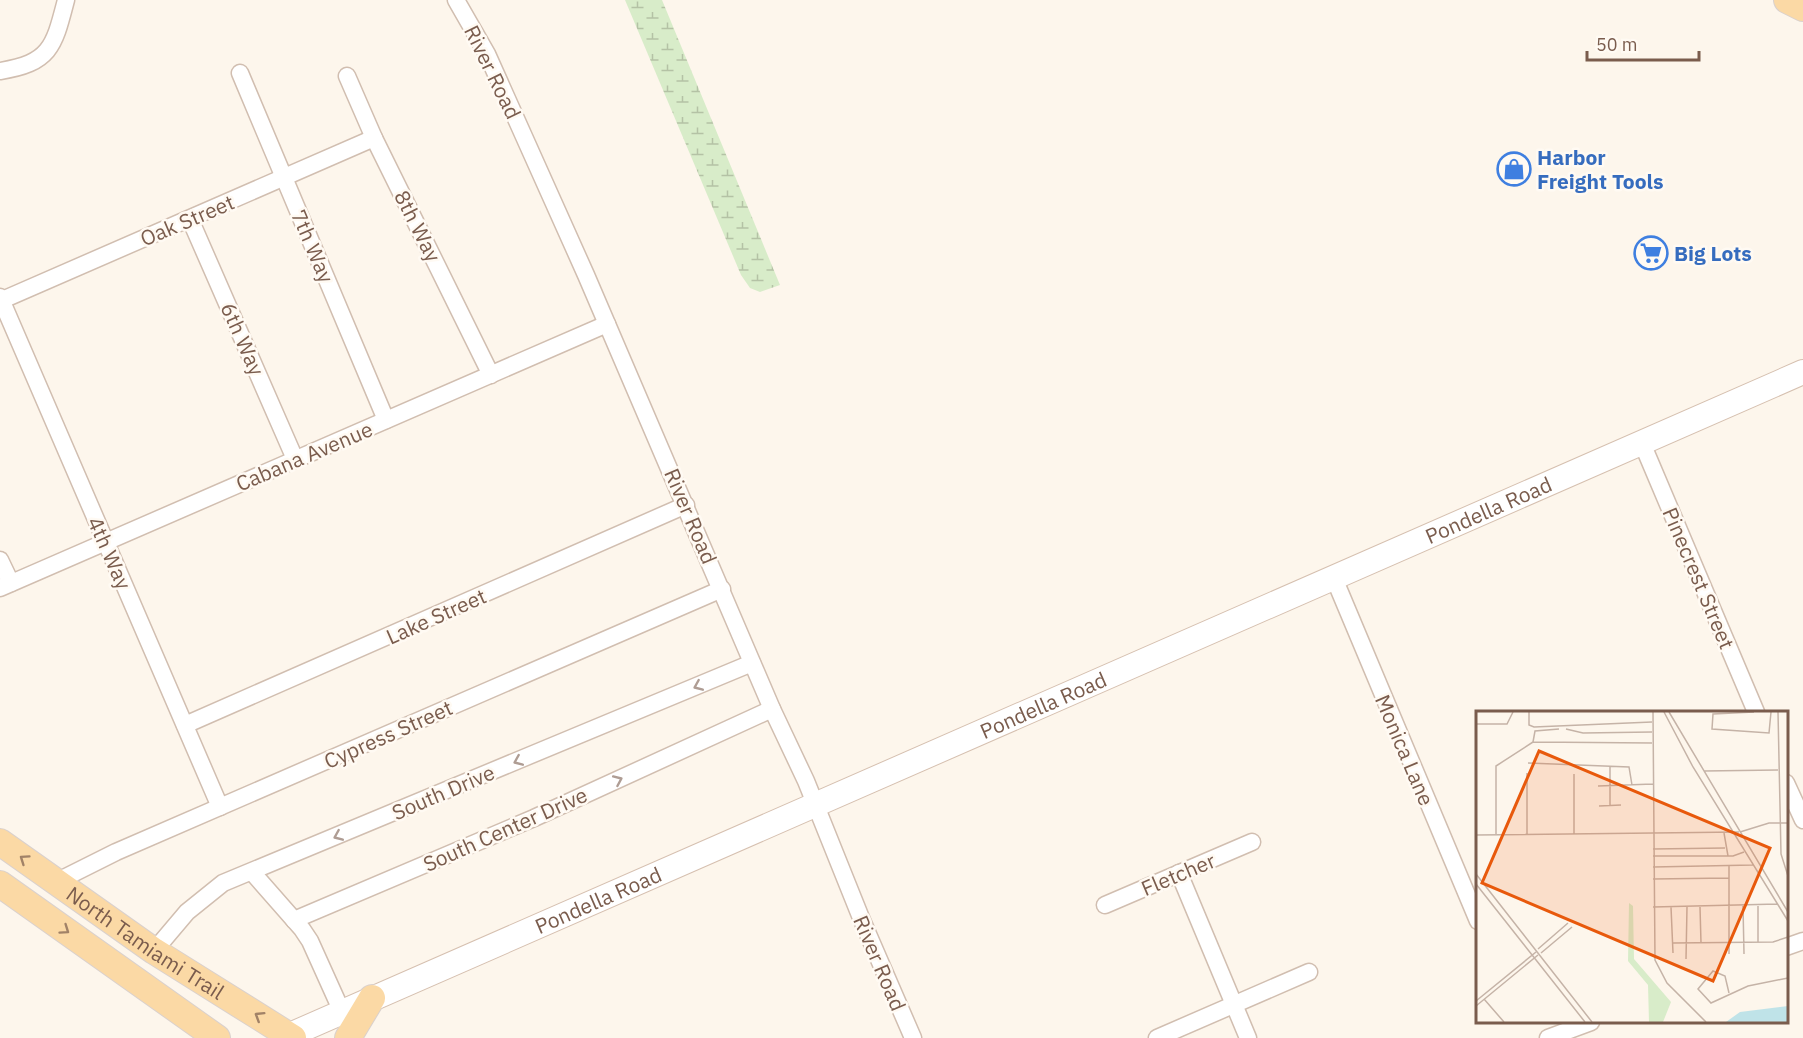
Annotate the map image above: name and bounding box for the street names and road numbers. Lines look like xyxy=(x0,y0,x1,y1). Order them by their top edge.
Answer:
street label: River Road xyxy=(458,20,528,124)
street label: 8th Way xyxy=(388,185,448,267)
street label: Oak Street xyxy=(136,188,238,252)
street label: 7th Way xyxy=(285,205,341,287)
street label: 6th Way xyxy=(215,298,272,380)
street label: Cabana Avenue xyxy=(231,415,377,497)
street label: River Road xyxy=(658,464,724,568)
street label: Pondella Road xyxy=(1421,470,1556,550)
street label: Pinecrest Street xyxy=(1657,503,1741,653)
street label: 4th Way xyxy=(82,512,139,594)
street label: Lake Street xyxy=(382,582,490,650)
street label: Pondella Road xyxy=(976,665,1111,745)
street label: Monica Lane xyxy=(1369,690,1441,810)
street label: Cypress Street xyxy=(319,693,457,775)
street label: South Drive xyxy=(387,758,499,826)
street label: South Center Drive xyxy=(419,780,591,878)
street label: Fletcher xyxy=(1137,846,1220,902)
street label: Pondella Road xyxy=(530,860,666,940)
street label: North Tamiami Trail xyxy=(61,879,230,1006)
street label: River Road xyxy=(847,911,913,1015)

